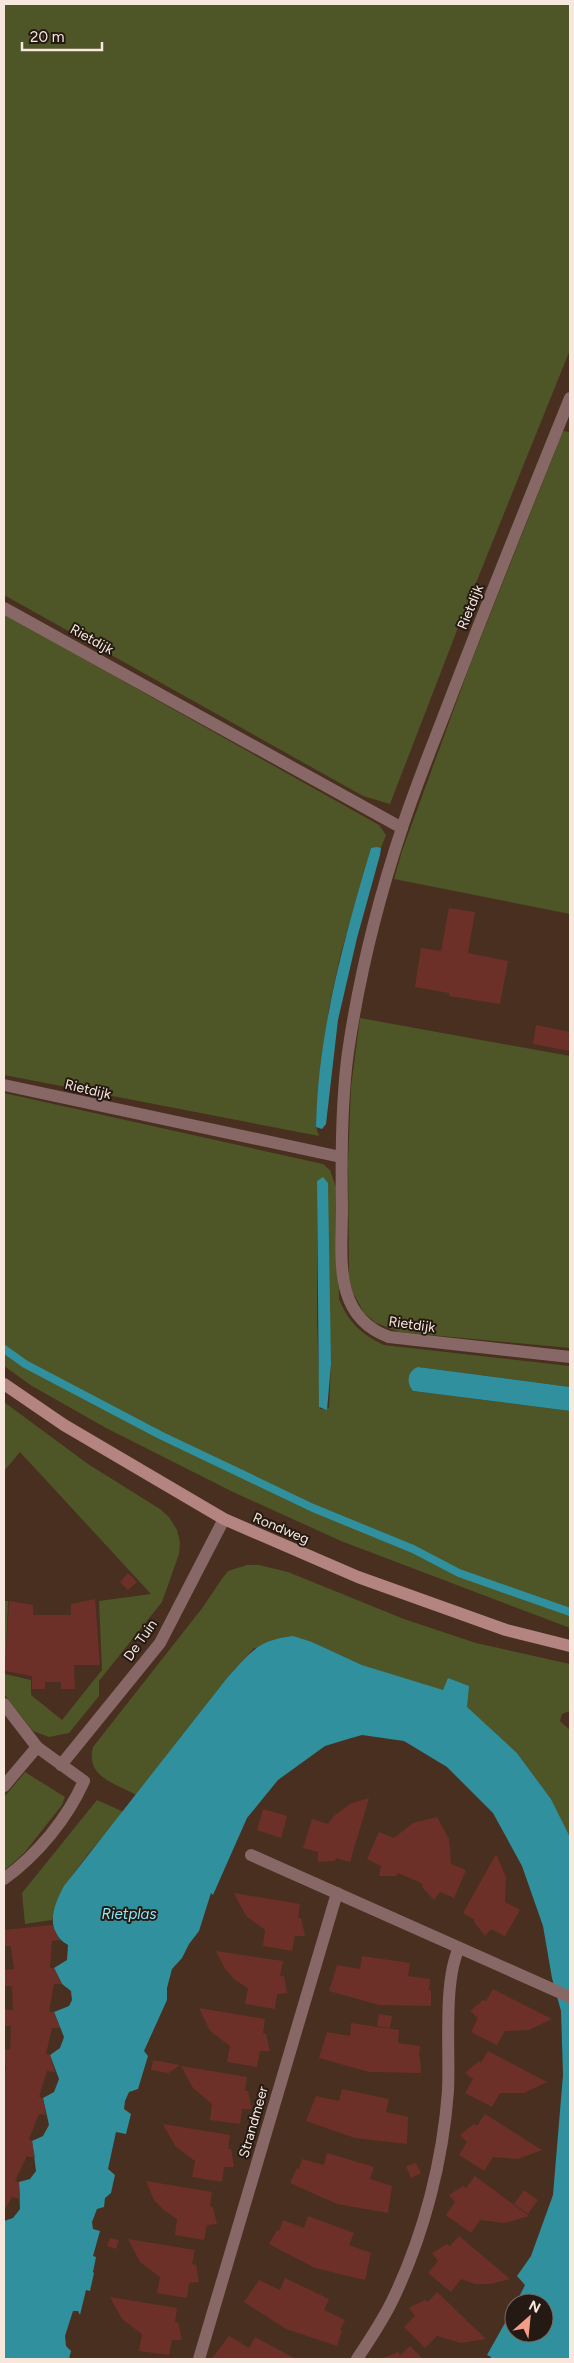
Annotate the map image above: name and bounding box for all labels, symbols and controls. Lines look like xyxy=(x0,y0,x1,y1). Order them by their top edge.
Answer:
scale bar xyxy=(22,20,102,52)
text: 20 m xyxy=(30,28,64,46)
street label: Rietdijk xyxy=(454,582,487,632)
street label: Rietdijk xyxy=(67,621,117,658)
street label: Rietdijk xyxy=(63,1076,113,1103)
street label: Rietdijk xyxy=(388,1313,437,1336)
street label: Rondweg xyxy=(250,1509,312,1548)
street label: De Tuin xyxy=(120,1616,161,1664)
water label: Rietplas xyxy=(102,1905,156,1923)
street label: Strandmeer xyxy=(235,2084,272,2160)
north arrow xyxy=(504,2293,554,2343)
text: N xyxy=(526,2297,543,2317)

